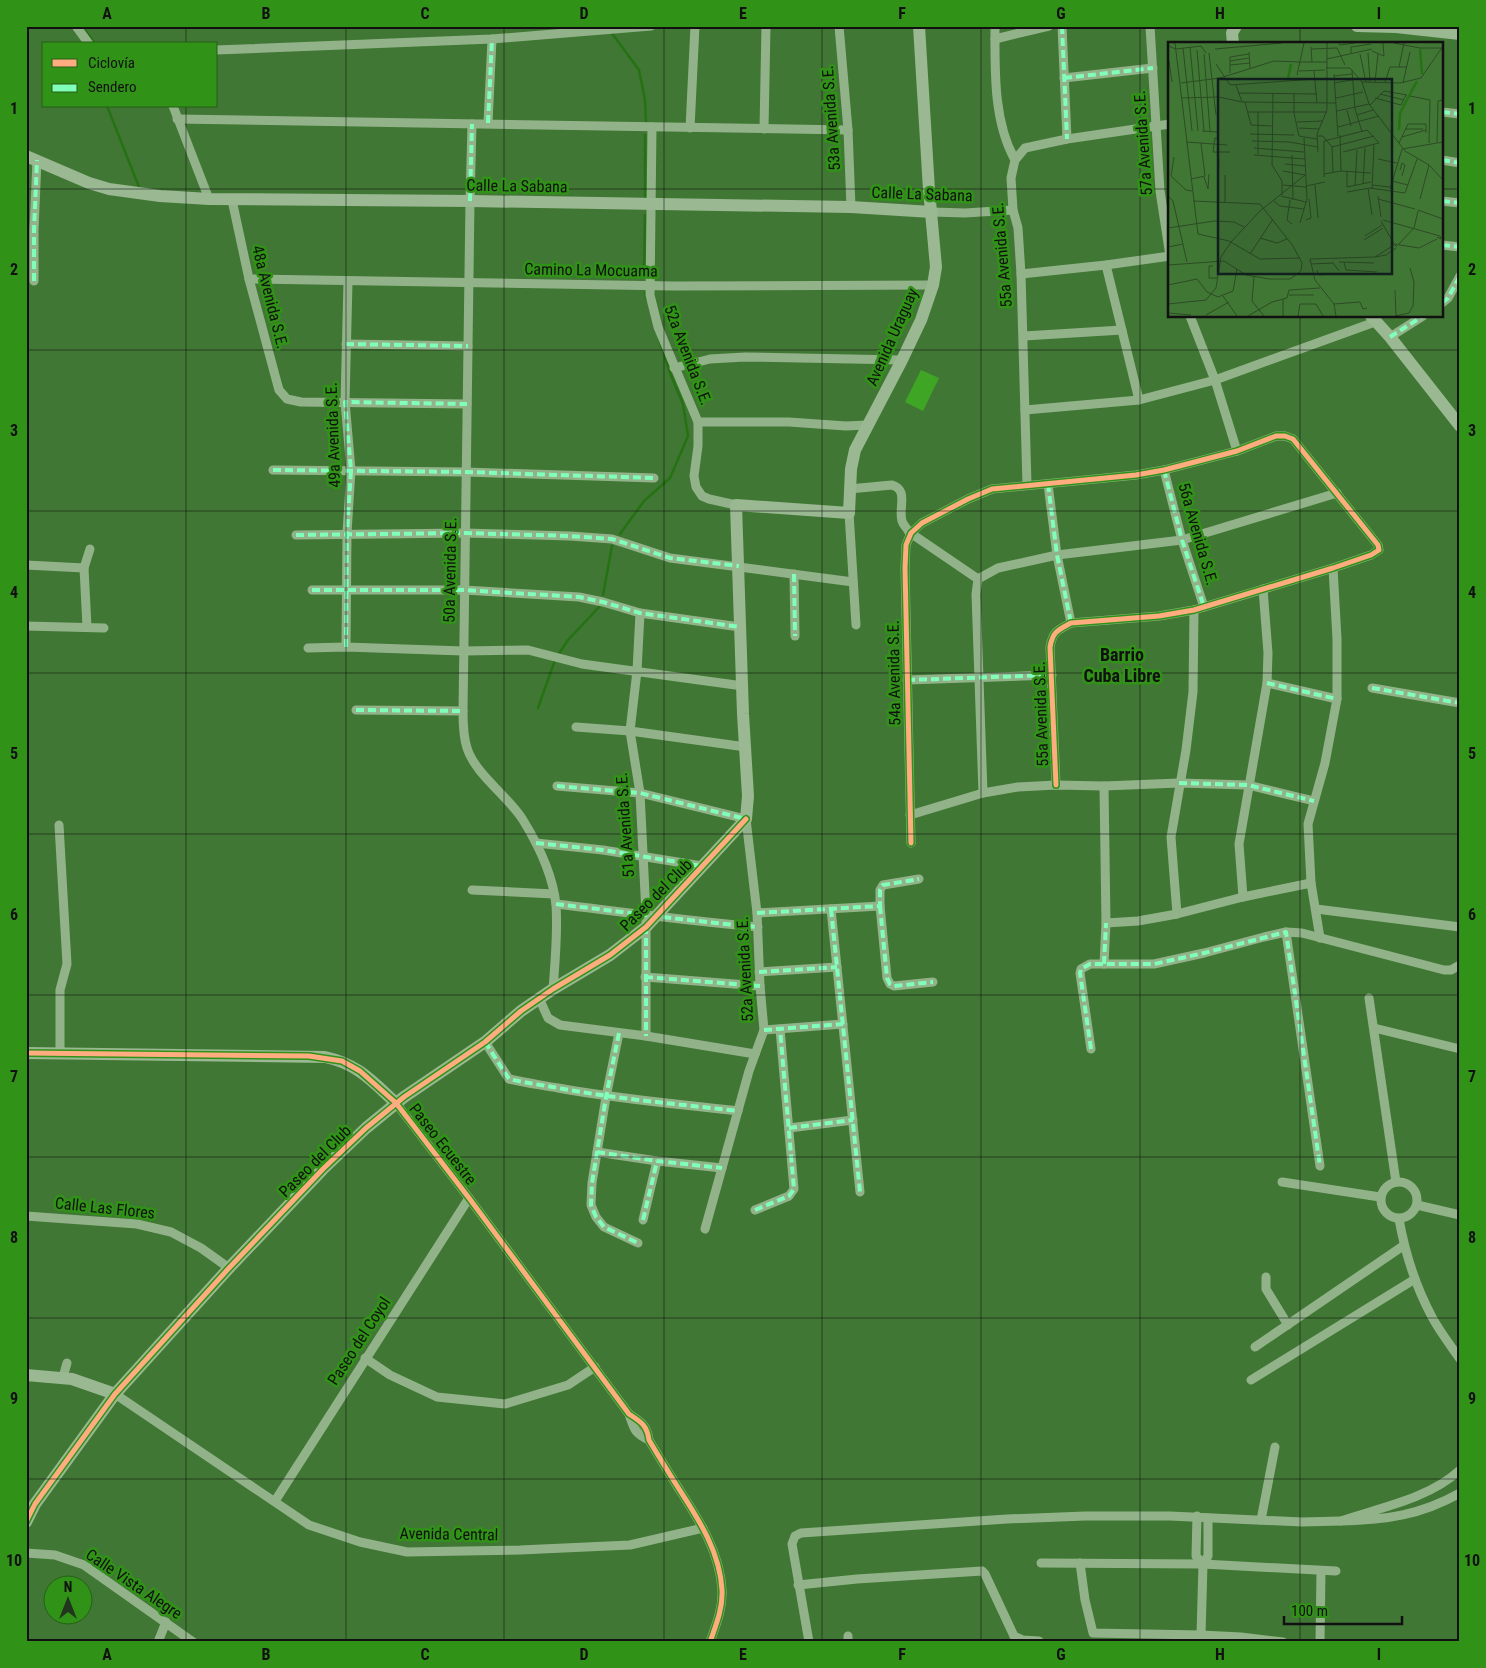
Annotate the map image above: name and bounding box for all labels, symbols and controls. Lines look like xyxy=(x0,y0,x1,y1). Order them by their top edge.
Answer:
text: A xyxy=(102,4,112,23)
text: B xyxy=(262,4,271,23)
text: C xyxy=(420,4,430,23)
text: D xyxy=(579,4,589,23)
text: E xyxy=(739,4,747,23)
text: F xyxy=(898,4,906,23)
text: G xyxy=(1056,4,1066,23)
text: H xyxy=(1215,4,1225,23)
text: I xyxy=(1377,4,1381,23)
legend xyxy=(42,42,218,108)
inset map xyxy=(1168,42,1444,318)
text: Ciclovía xyxy=(88,54,135,72)
street label: 53a Avenida S.E. xyxy=(818,65,844,171)
text: Sendero xyxy=(88,78,137,96)
street label: 57a Avenida S.E. xyxy=(1130,90,1156,196)
text: 1 xyxy=(10,99,18,118)
text: 1 xyxy=(1468,99,1476,118)
street label: Calle La Sabana xyxy=(466,176,568,196)
street label: Calle La Sabana xyxy=(871,183,973,205)
street label: 55a Avenida S.E. xyxy=(988,202,1016,308)
street label: 48a Avenida S.E. xyxy=(248,243,292,351)
street label: Camino La Mocuama xyxy=(524,259,658,281)
text: 2 xyxy=(10,260,18,279)
text: 2 xyxy=(1468,260,1476,279)
street label: Avenida Uraguay xyxy=(862,285,922,389)
street label: 52a Avenida S.E. xyxy=(660,302,716,408)
street label: 49a Avenida S.E. xyxy=(322,382,344,488)
text: 3 xyxy=(10,421,18,440)
text: 3 xyxy=(1468,421,1476,440)
street label: 56a Avenida S.E. xyxy=(1174,481,1222,587)
street label: 50a Avenida S.E. xyxy=(440,517,460,623)
text: 4 xyxy=(10,583,18,602)
text: 4 xyxy=(1468,583,1476,602)
street label: 54a Avenida S.E. xyxy=(884,620,904,726)
district label: Barrio Cuba Libre xyxy=(1083,644,1161,686)
street label: 55a Avenida S.E. xyxy=(1030,661,1052,767)
text: 5 xyxy=(10,744,18,763)
text: 5 xyxy=(1468,744,1476,763)
street label: 51a Avenida S.E. xyxy=(612,772,638,878)
street label: Paseo del Club xyxy=(616,855,696,935)
text: 6 xyxy=(10,905,18,924)
text: 6 xyxy=(1468,905,1476,924)
street label: 52a Avenida S.E. xyxy=(733,916,757,1022)
text: 7 xyxy=(10,1067,18,1086)
text: 7 xyxy=(1468,1067,1476,1086)
street label: Paseo Ecuestre xyxy=(405,1100,481,1188)
street label: Paseo del Club xyxy=(275,1121,355,1201)
street label: Calle Las Flores xyxy=(54,1193,156,1223)
text: 8 xyxy=(10,1228,18,1247)
text: 8 xyxy=(1468,1228,1476,1247)
street label: Paseo del Coyol xyxy=(324,1293,394,1389)
text: 9 xyxy=(10,1389,18,1408)
text: 9 xyxy=(1468,1389,1476,1408)
street label: Avenida Central xyxy=(399,1524,499,1544)
street label: Calle Vista Alegre xyxy=(82,1545,186,1623)
text: 10 xyxy=(6,1551,22,1570)
text: 10 xyxy=(1464,1551,1480,1570)
north arrow xyxy=(42,1576,92,1626)
text: N xyxy=(64,1579,72,1595)
scale bar xyxy=(1284,1593,1401,1625)
text: 100 m xyxy=(1291,1602,1328,1620)
text: A xyxy=(102,1645,112,1664)
text: B xyxy=(262,1645,271,1664)
text: C xyxy=(420,1645,430,1664)
text: D xyxy=(579,1645,589,1664)
text: E xyxy=(739,1645,747,1664)
text: F xyxy=(898,1645,906,1664)
text: G xyxy=(1056,1645,1066,1664)
text: H xyxy=(1215,1645,1225,1664)
text: I xyxy=(1377,1645,1381,1664)

